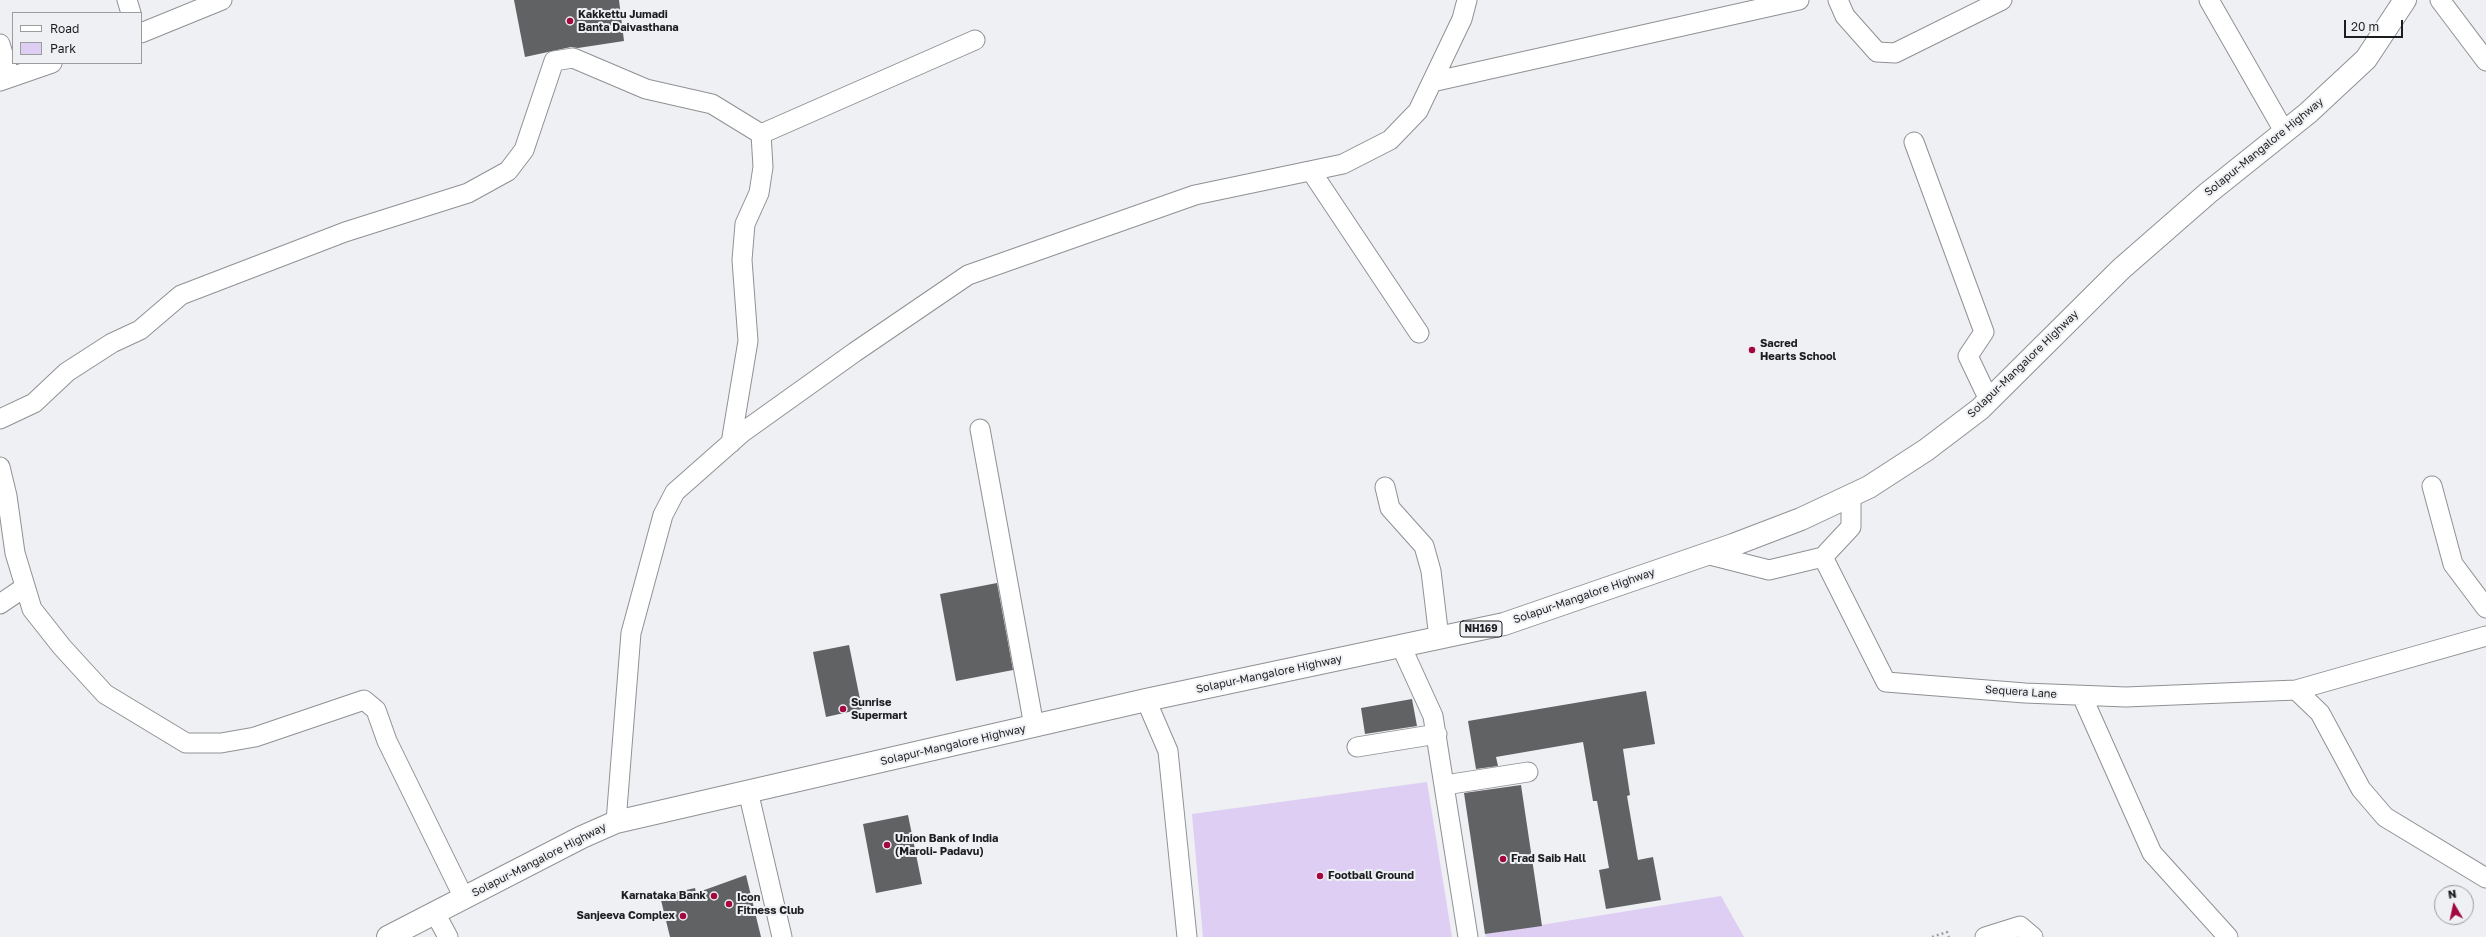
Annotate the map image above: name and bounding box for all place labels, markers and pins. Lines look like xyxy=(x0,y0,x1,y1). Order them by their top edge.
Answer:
place label: Kakkettu Jumadi Banta Daivasthana xyxy=(578,8,679,34)
marker: Kakkettu Jumadi Banta Daivasthana xyxy=(565,16,575,26)
place label: Sacred Hearts School xyxy=(1760,337,1836,363)
marker: Sacred Hearts School xyxy=(1747,345,1757,355)
place label: Sunrise Supermart xyxy=(851,696,907,722)
marker: Sunrise Supermart xyxy=(838,704,848,714)
place label: Union Bank of India (Maroli- Padavu) xyxy=(895,832,998,858)
marker: Union Bank of India (Maroli- Padavu) xyxy=(882,840,892,850)
place label: Frad Saib Hall xyxy=(1511,852,1586,866)
marker: Frad Saib Hall xyxy=(1498,854,1508,864)
place label: Football Ground xyxy=(1328,869,1414,883)
marker: Football Ground xyxy=(1315,871,1325,881)
place label: Karnataka Bank xyxy=(621,889,706,903)
marker: Karnataka Bank xyxy=(709,891,719,901)
place label: Icon Fitness Club xyxy=(737,891,804,917)
marker: Icon Fitness Club xyxy=(724,899,734,909)
place label: Sanjeeva Complex xyxy=(576,909,675,923)
marker: Sanjeeva Complex xyxy=(678,911,688,921)

